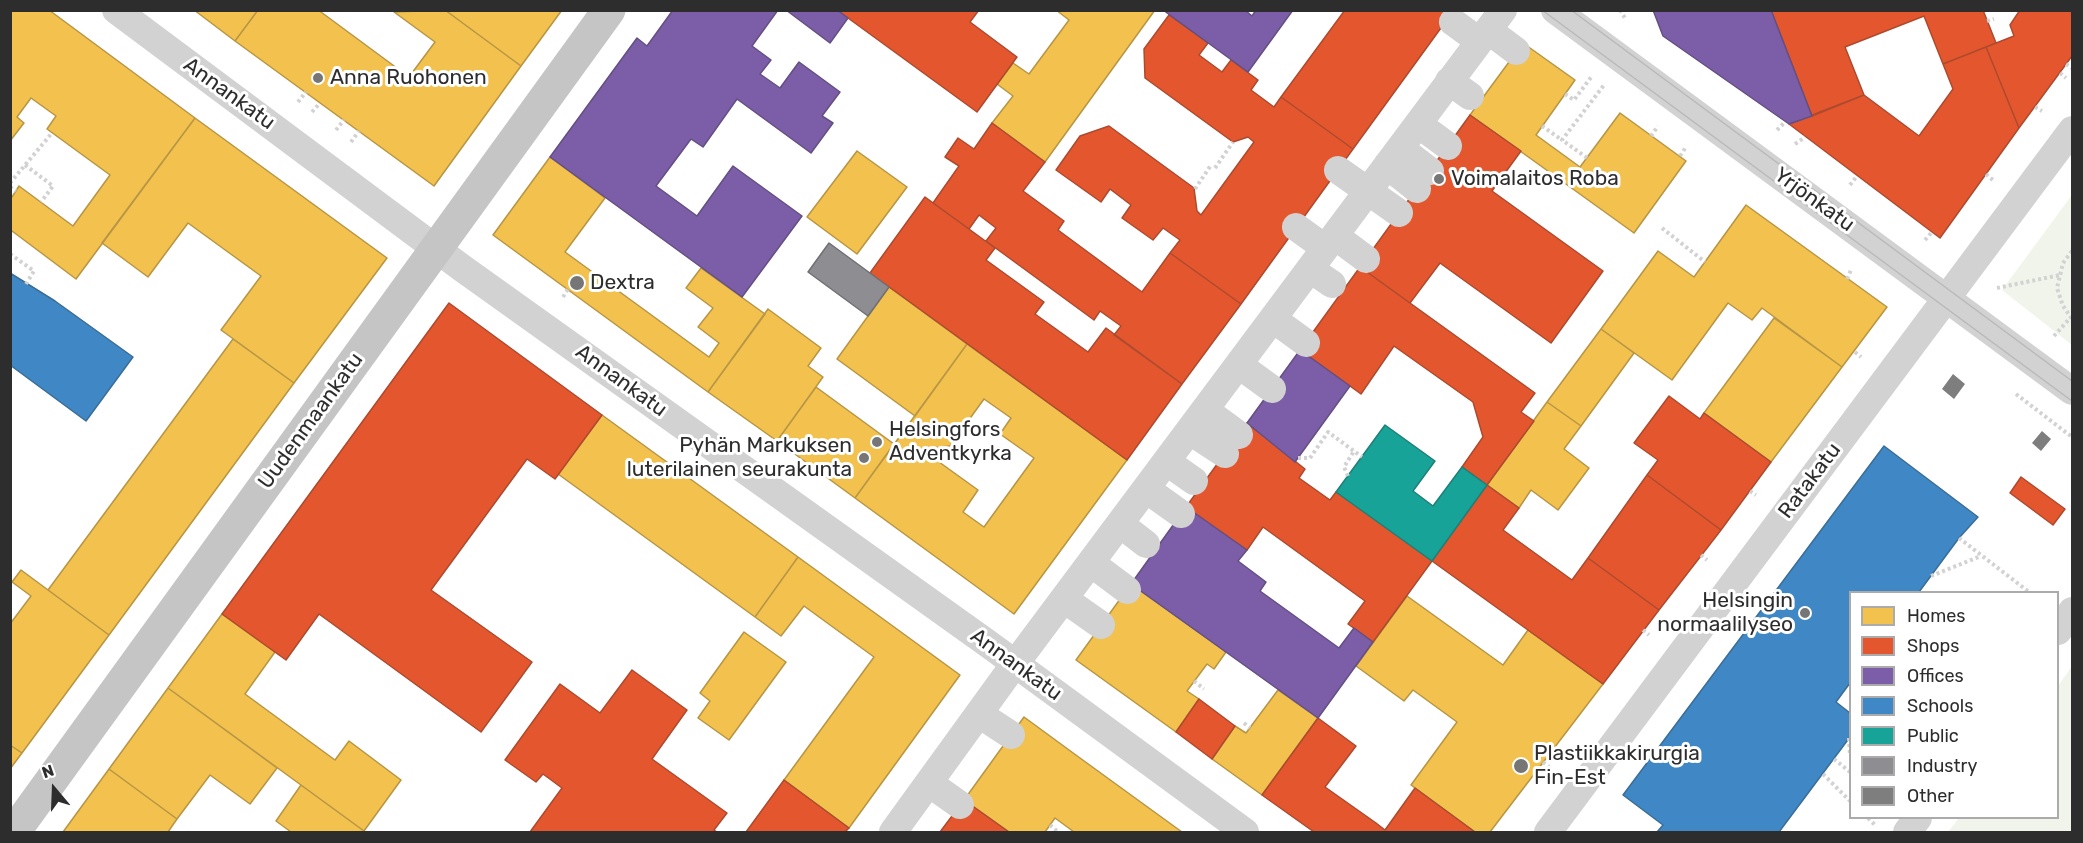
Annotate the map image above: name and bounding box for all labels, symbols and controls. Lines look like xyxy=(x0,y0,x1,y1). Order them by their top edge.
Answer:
street label: Annankatu xyxy=(178,52,280,136)
place label: Anna Ruohonen xyxy=(330,65,487,91)
marker: Anna Ruohonen xyxy=(311,71,325,85)
street label: Yrjönkatu xyxy=(1769,162,1859,238)
place label: Voimalaitos Roba xyxy=(1451,166,1619,192)
marker: Voimalaitos Roba xyxy=(1432,172,1446,186)
place label: Dextra xyxy=(590,270,655,296)
marker: Dextra xyxy=(568,274,586,292)
street label: Annankatu xyxy=(570,339,672,423)
street label: Uudenmaankatu xyxy=(253,348,369,494)
place label: Helsingfors Adventkyrka xyxy=(889,417,1012,467)
place label: Pyhän Markuksen luterilainen seurakunta xyxy=(627,433,852,483)
marker: Helsingfors Adventkyrka xyxy=(870,435,884,449)
street label: Ratakatu xyxy=(1773,438,1847,524)
marker: Pyhän Markuksen luterilainen seurakunta xyxy=(857,451,871,465)
place label: Helsingin normaalilyseo xyxy=(1657,588,1793,638)
legend xyxy=(1849,591,2059,819)
text: Homes xyxy=(1907,605,1965,627)
marker: Helsingin normaalilyseo xyxy=(1798,606,1812,620)
street label: Annankatu xyxy=(965,623,1067,707)
text: Shops xyxy=(1907,635,1959,657)
text: Offices xyxy=(1907,665,1964,687)
text: Schools xyxy=(1907,695,1973,717)
text: Public xyxy=(1907,725,1959,747)
place label: Plastiikkakirurgia Fin-Est xyxy=(1534,741,1700,791)
text: Industry xyxy=(1907,755,1977,777)
marker: Plastiikkakirurgia Fin-Est xyxy=(1512,757,1530,775)
north arrow xyxy=(24,759,84,819)
text: N xyxy=(39,761,57,782)
text: Other xyxy=(1907,785,1954,807)

